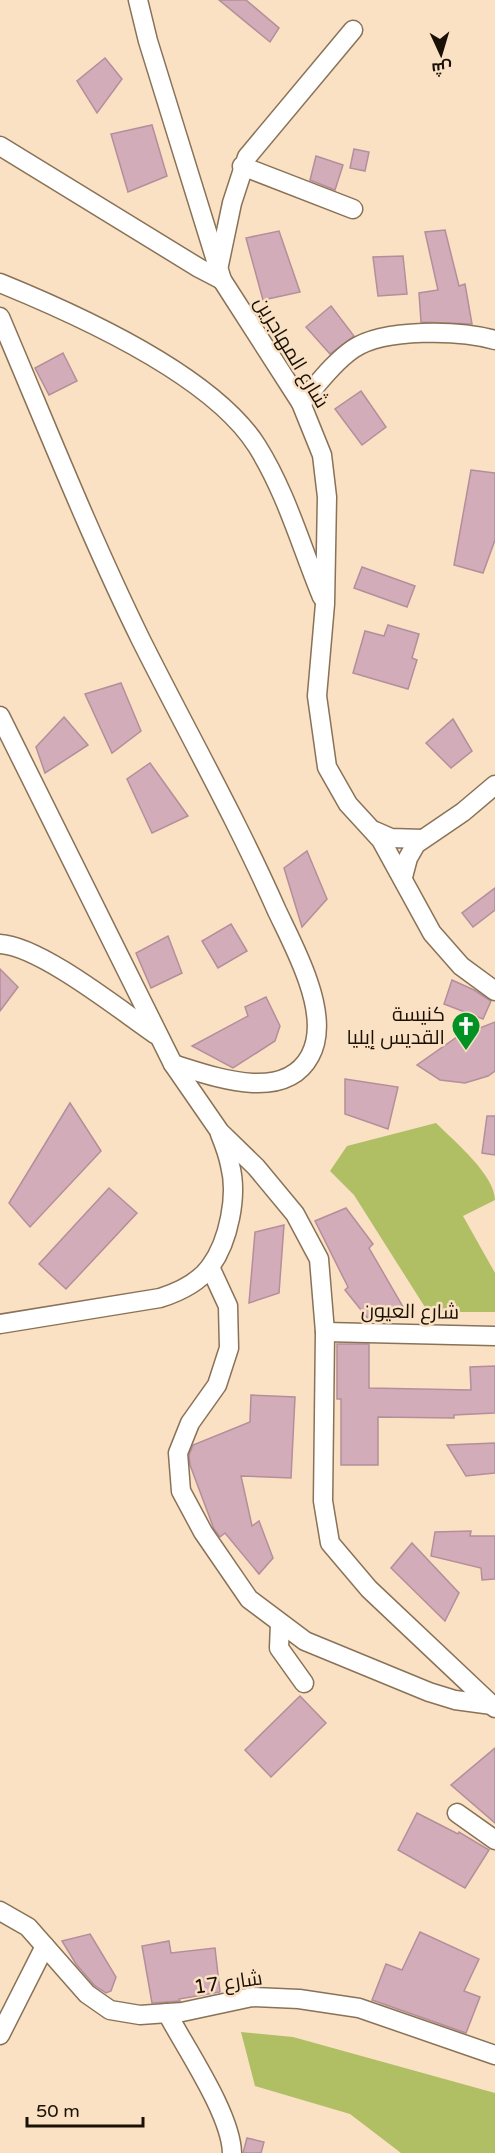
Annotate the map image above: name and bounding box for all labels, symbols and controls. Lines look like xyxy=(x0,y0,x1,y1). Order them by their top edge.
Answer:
north arrow xyxy=(411,24,471,84)
text: ش xyxy=(431,57,453,79)
street label: شارع المهاجرين xyxy=(248,293,334,413)
place label: كنيسة القديس إيليا xyxy=(347,1003,445,1050)
church icon: كنيسة القديس إيليا xyxy=(450,1010,482,1052)
street label: شارع العيون xyxy=(361,1299,459,1326)
street label: شارع 17 xyxy=(192,1966,264,2001)
scale bar xyxy=(27,2090,142,2128)
text: 50 m xyxy=(36,2100,80,2122)

